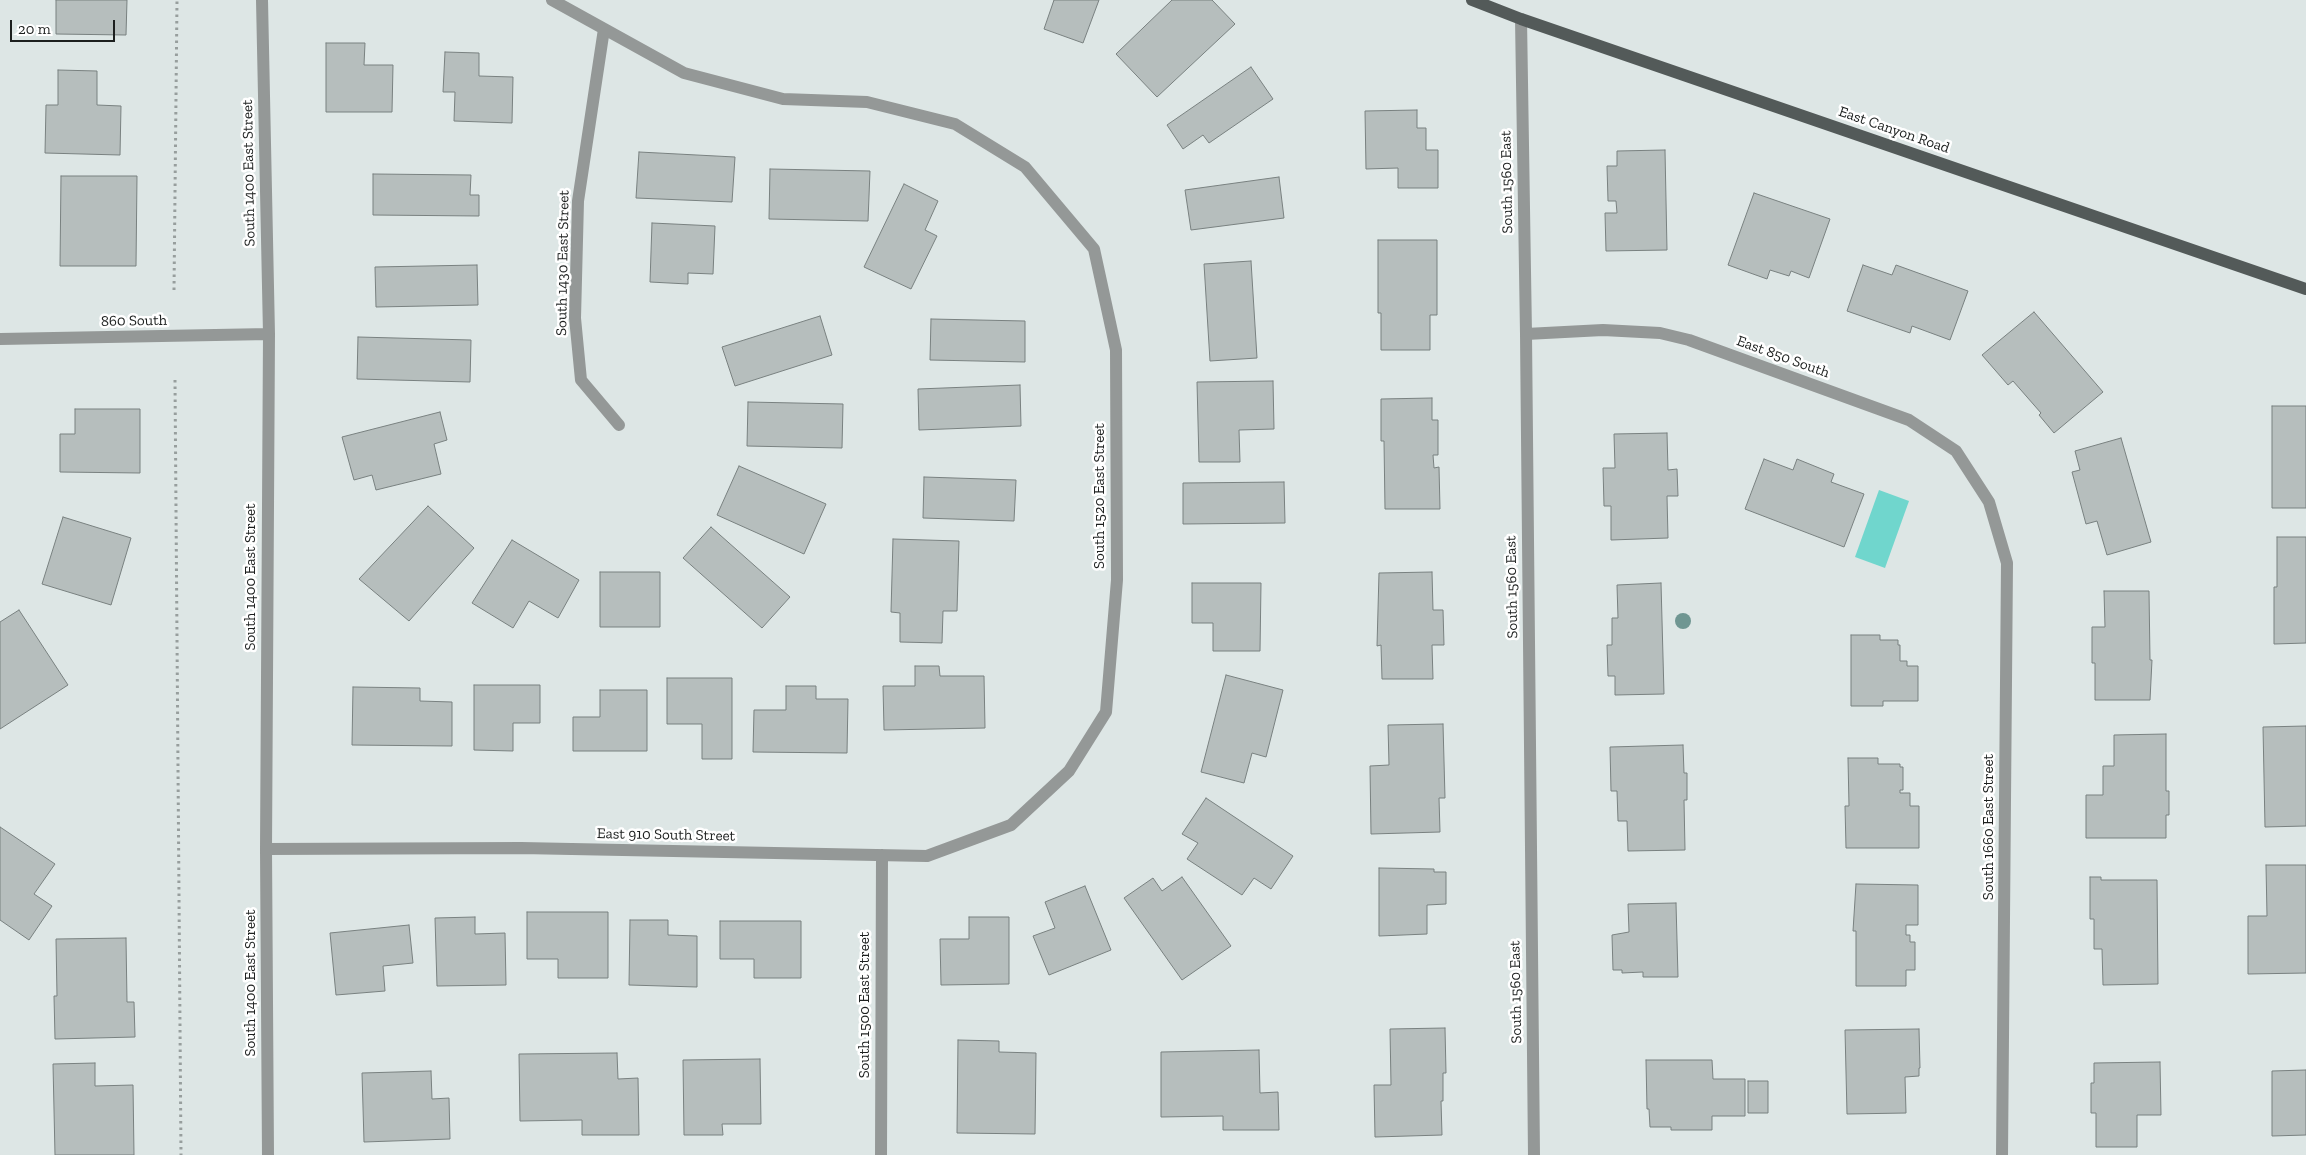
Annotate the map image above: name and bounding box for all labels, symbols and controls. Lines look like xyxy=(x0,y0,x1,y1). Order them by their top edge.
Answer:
scale bar xyxy=(12,10,118,42)
text: 20 m xyxy=(18,20,51,38)
street label: South 1400 East Street xyxy=(239,99,259,247)
street label: East Canyon Road xyxy=(1836,103,1952,157)
street label: South 1560 East xyxy=(1497,130,1517,234)
street label: South 1430 East Street xyxy=(553,190,573,336)
street label: 860 South xyxy=(101,311,167,331)
street label: East 850 South xyxy=(1734,332,1832,382)
street label: South 1520 East Street xyxy=(1091,423,1109,569)
street label: South 1400 East Street xyxy=(242,503,260,651)
street label: South 1560 East xyxy=(1502,535,1522,639)
street label: South 1660 East Street xyxy=(1980,754,1998,900)
street label: East 910 South Street xyxy=(597,825,735,845)
street label: South 1400 East Street xyxy=(242,909,260,1057)
street label: South 1500 East Street xyxy=(856,932,874,1078)
street label: South 1560 East xyxy=(1506,940,1526,1044)

